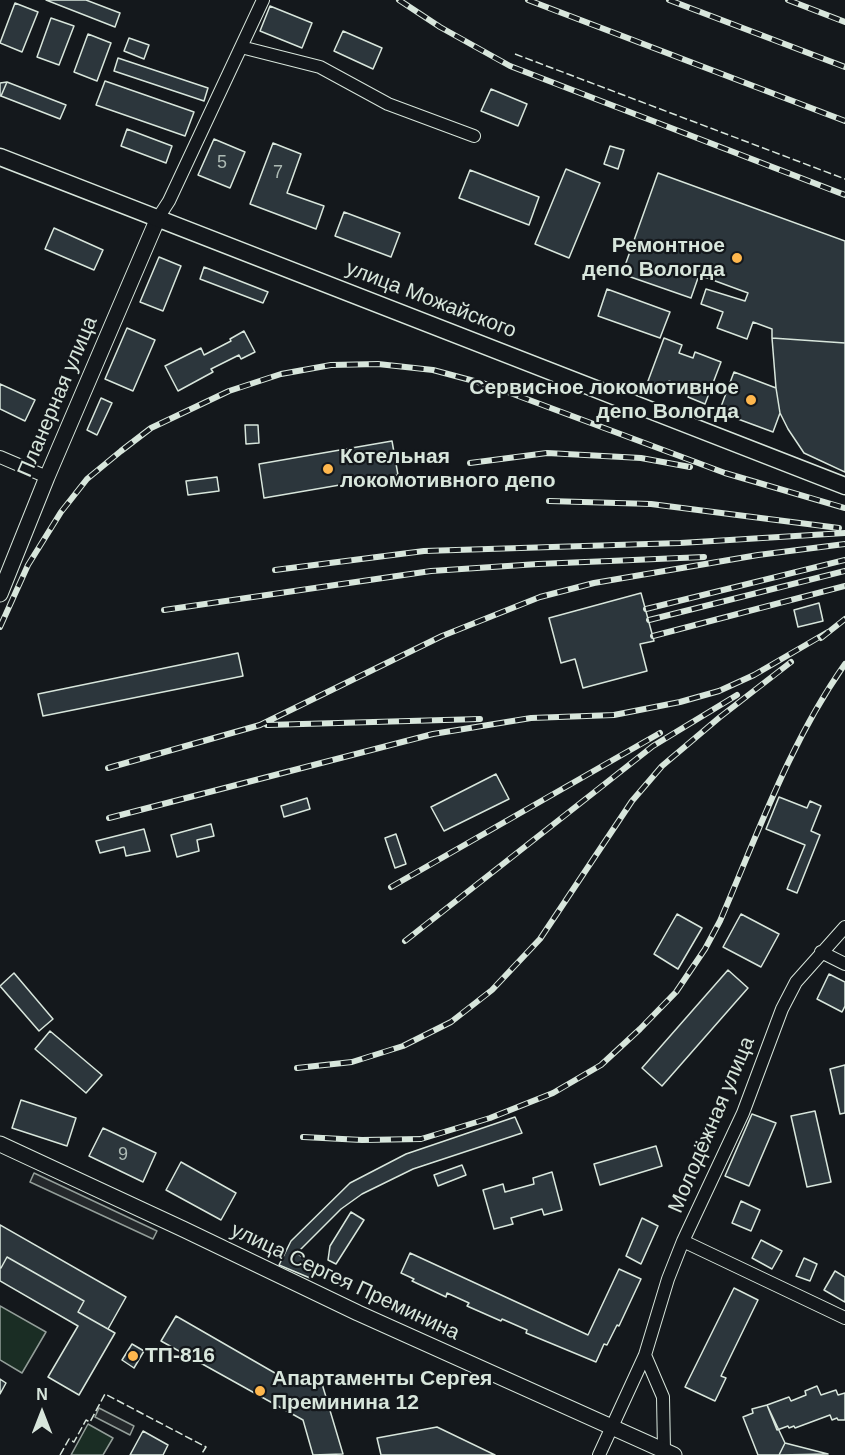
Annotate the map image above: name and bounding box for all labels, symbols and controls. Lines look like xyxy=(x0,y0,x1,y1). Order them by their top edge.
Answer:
house number: 5 xyxy=(217,152,227,174)
house number: 7 xyxy=(273,162,283,184)
place label: Ремонтное депо Вологда xyxy=(582,233,725,283)
marker: Ремонтное депо Вологда xyxy=(730,251,744,265)
street label: улица Можайского xyxy=(342,256,520,344)
street label: Планерная улица xyxy=(13,313,103,481)
place label: Сервисное локомотивное депо Вологда xyxy=(469,375,739,425)
marker: Сервисное локомотивное депо Вологда xyxy=(744,393,758,407)
place label: Котельная локомотивного депо xyxy=(340,444,556,494)
marker: Котельная локомотивного депо xyxy=(321,462,335,476)
street label: Молодёжная улица xyxy=(664,1033,760,1217)
house number: 9 xyxy=(118,1144,128,1166)
street label: улица Сергея Преминина xyxy=(227,1218,463,1346)
place label: ТП-816 xyxy=(145,1343,215,1369)
marker: ТП-816 xyxy=(126,1349,140,1363)
place label: Апартаменты Сергея Преминина 12 xyxy=(272,1366,492,1416)
north arrow xyxy=(12,1383,72,1443)
marker: Апартаменты Сергея Преминина 12 xyxy=(253,1384,267,1398)
text: N xyxy=(36,1386,48,1403)

